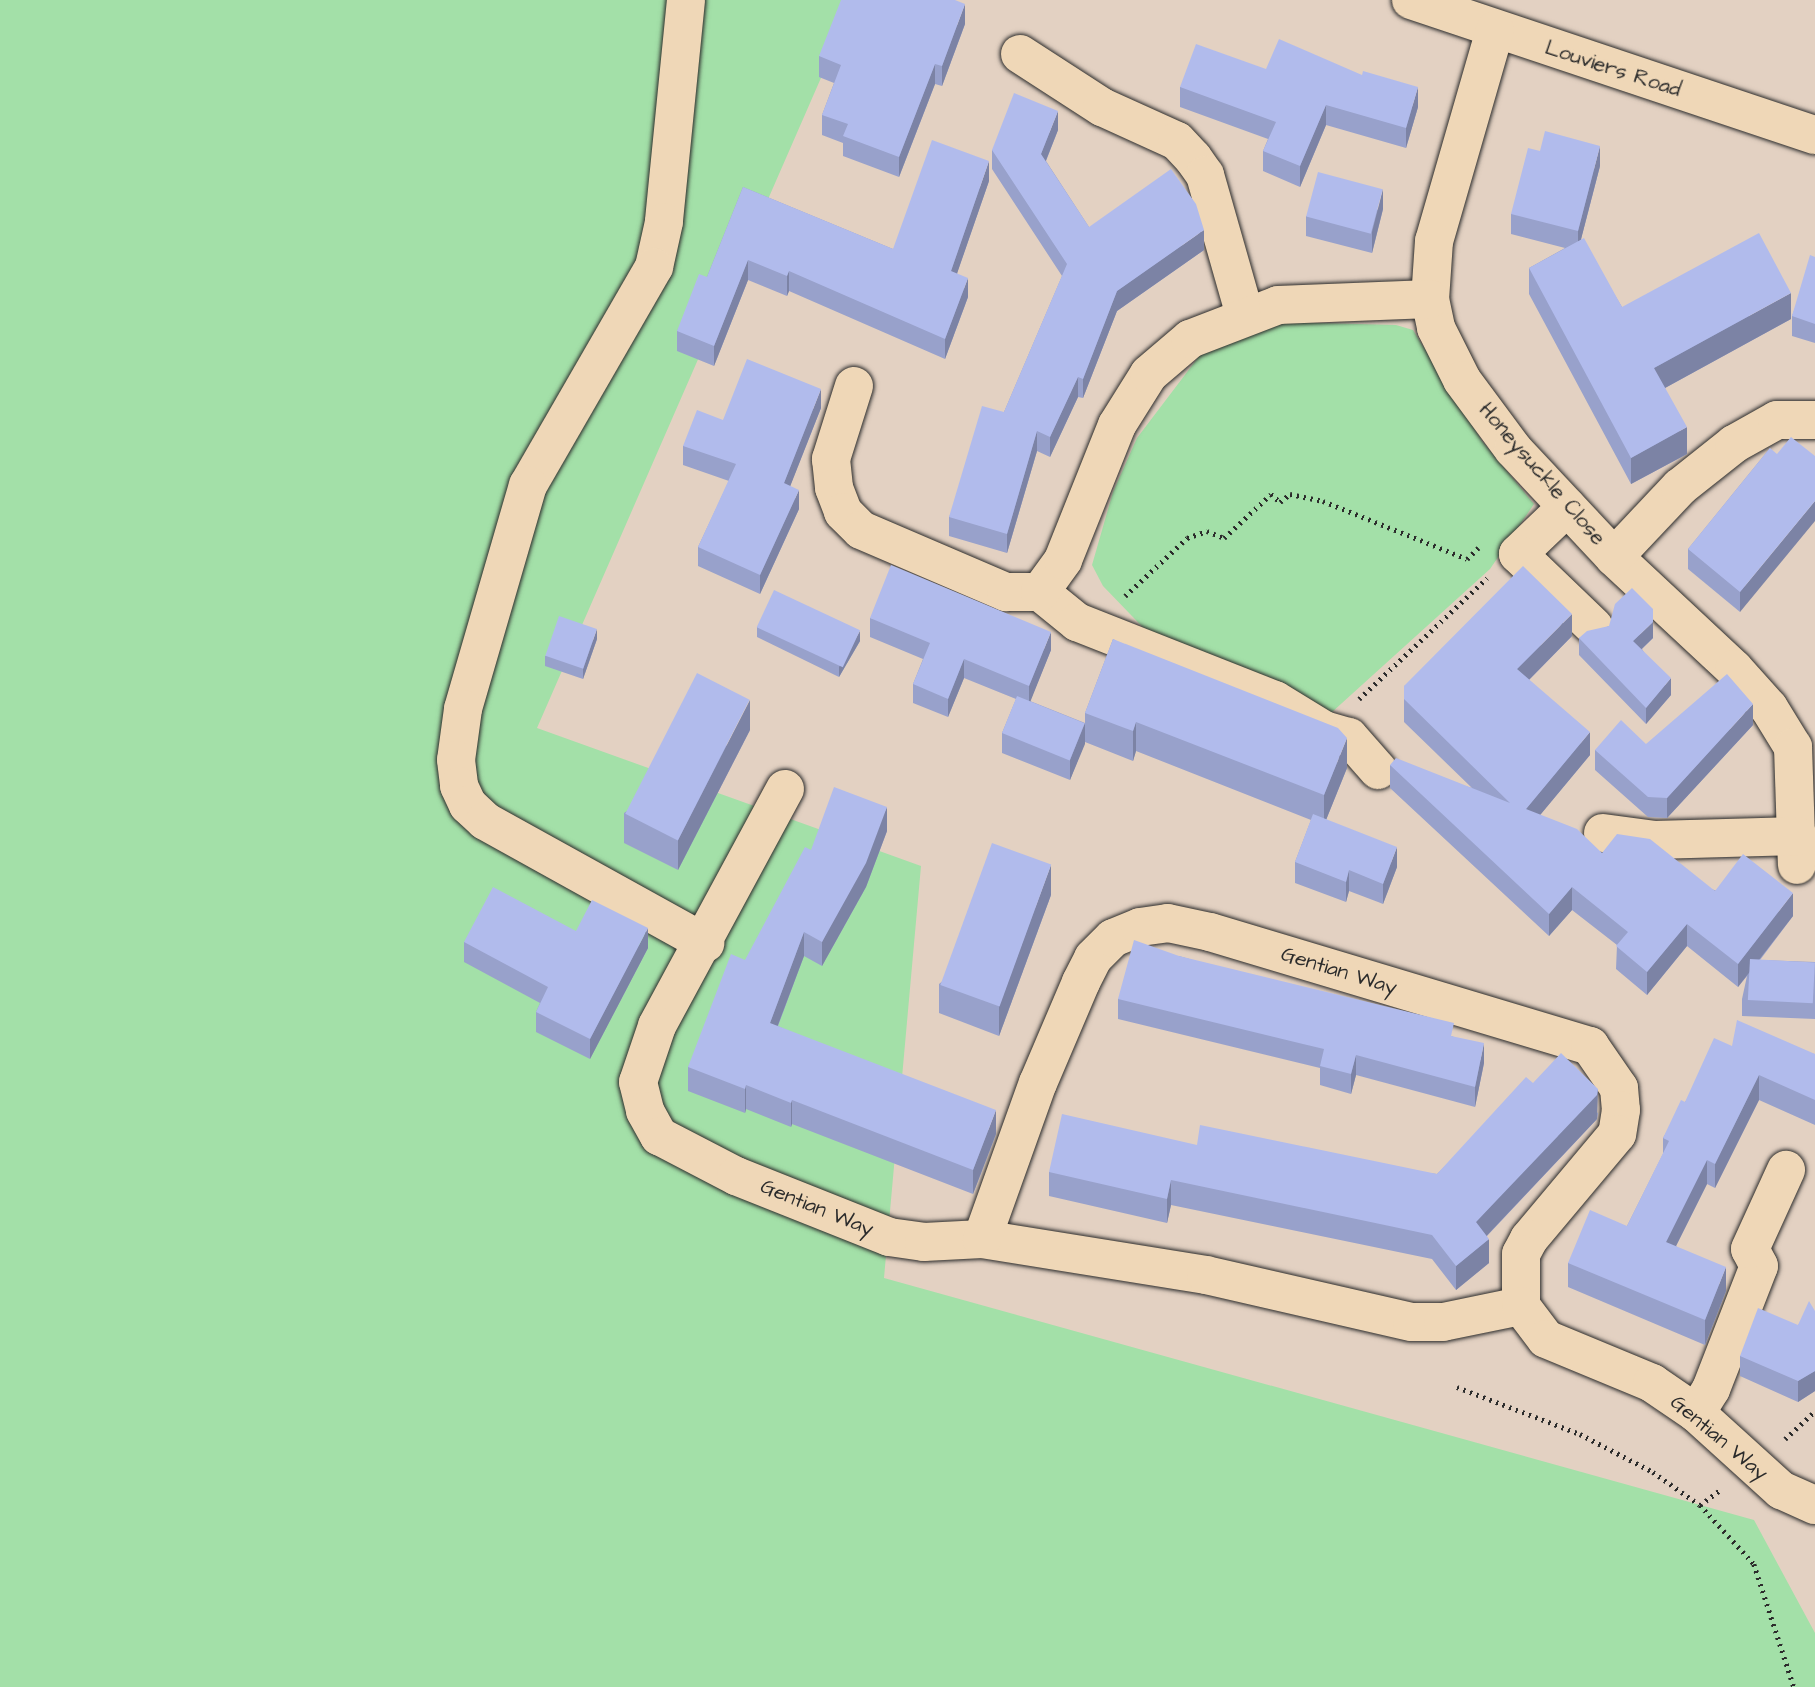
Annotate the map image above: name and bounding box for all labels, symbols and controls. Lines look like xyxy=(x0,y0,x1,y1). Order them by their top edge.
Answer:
street label: Louviers Road xyxy=(1542,35,1684,103)
street label: Honeysuckle Close xyxy=(1473,398,1611,550)
street label: Gentian Way xyxy=(1278,941,1400,1001)
street label: Gentian Way xyxy=(757,1174,877,1242)
street label: Gentian Way xyxy=(1665,1390,1773,1486)

